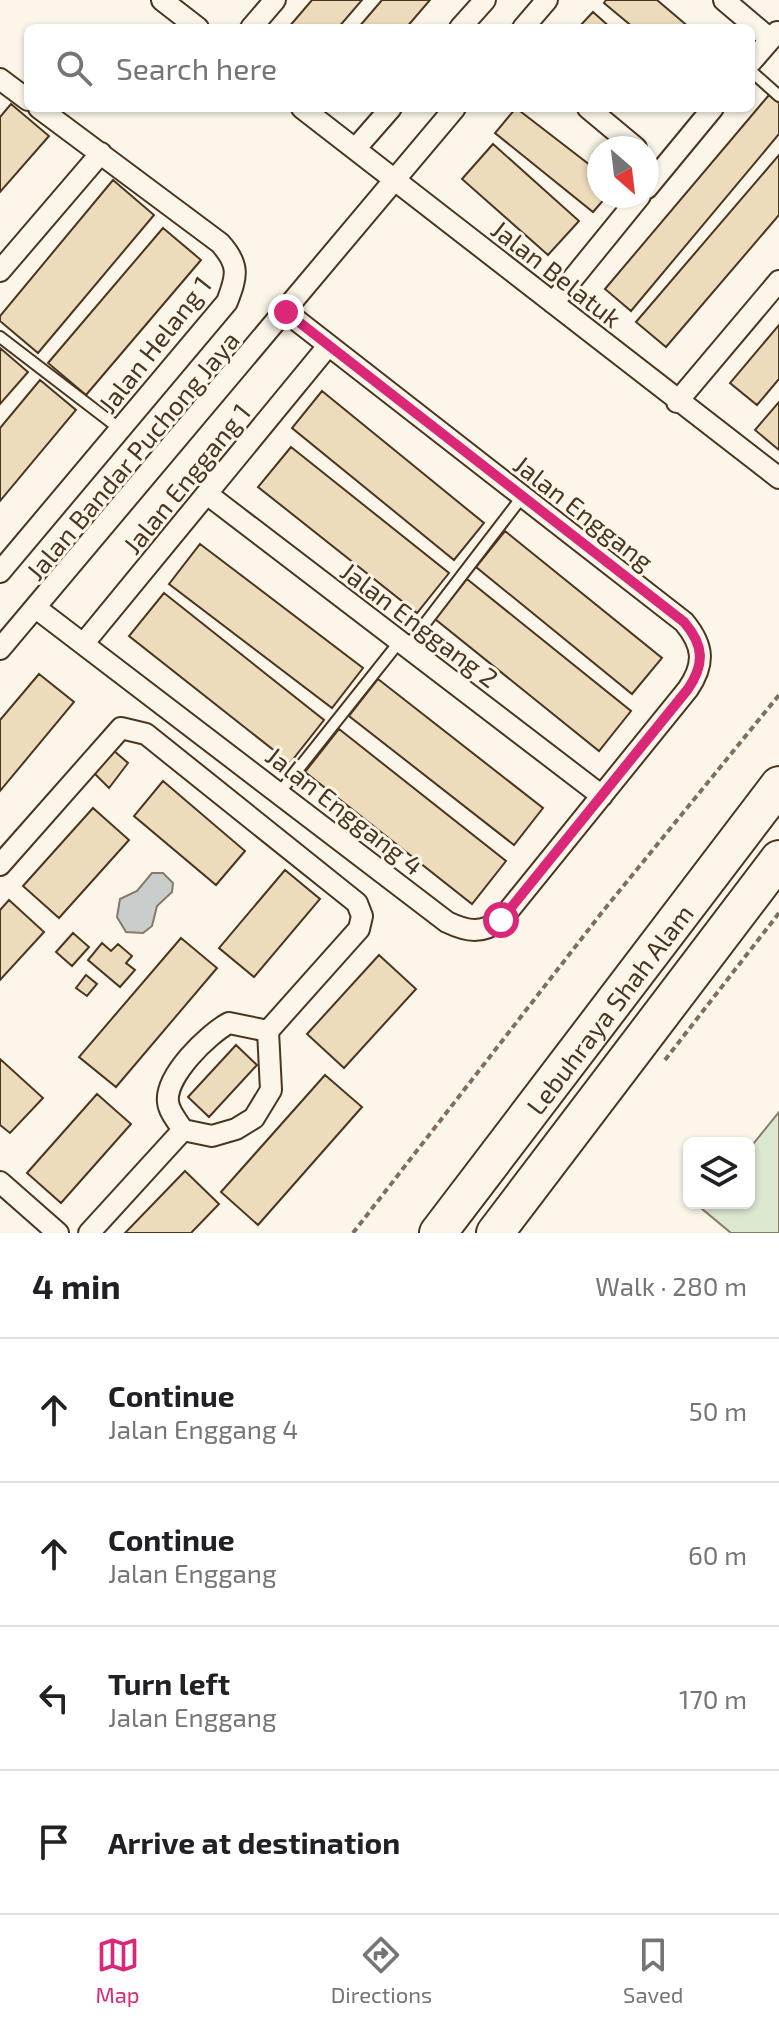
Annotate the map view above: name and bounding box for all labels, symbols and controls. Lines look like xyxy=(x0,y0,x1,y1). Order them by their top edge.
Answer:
search box xyxy=(24,24,755,112)
icon: search xyxy=(52,46,96,90)
text: Search here xyxy=(116,50,277,86)
north arrow xyxy=(587,136,659,208)
street label: Jalan Belatuk xyxy=(486,213,628,333)
street label: Jalan Helang 1 xyxy=(91,269,217,419)
route end xyxy=(268,294,304,330)
street label: Jalan Bandar Puchong Jaya xyxy=(19,324,245,586)
street label: Jalan Enggang 1 xyxy=(116,397,256,559)
street label: Jalan Enggang xyxy=(508,448,660,576)
street label: Jalan Enggang 2 xyxy=(335,555,505,693)
street label: Jalan Enggang 4 xyxy=(261,739,429,881)
street label: Lebuhraya Shah Alam xyxy=(519,897,699,1120)
route start xyxy=(483,902,519,938)
map controls xyxy=(683,1137,755,1209)
button: layers xyxy=(683,1137,755,1209)
text: 4 min xyxy=(32,1265,121,1306)
text: Walk · 280 m xyxy=(595,1270,747,1301)
text: Continue xyxy=(108,1377,235,1413)
icon: ahead xyxy=(32,1388,76,1432)
text: 50 m xyxy=(689,1395,747,1426)
text: Jalan Enggang 4 xyxy=(108,1413,298,1444)
text: Continue xyxy=(108,1521,235,1557)
icon: ahead xyxy=(32,1532,76,1576)
text: 60 m xyxy=(688,1539,747,1570)
text: Jalan Enggang xyxy=(108,1557,276,1588)
text: Turn left xyxy=(108,1665,230,1701)
icon: left xyxy=(32,1676,76,1720)
text: 170 m xyxy=(679,1683,747,1714)
text: Jalan Enggang xyxy=(108,1701,276,1732)
icon: arrive xyxy=(32,1820,76,1864)
text: Arrive at destination xyxy=(108,1824,400,1860)
tab: Map xyxy=(96,1933,140,2007)
tab: Directions xyxy=(331,1933,432,2007)
tab: Saved xyxy=(623,1933,683,2007)

